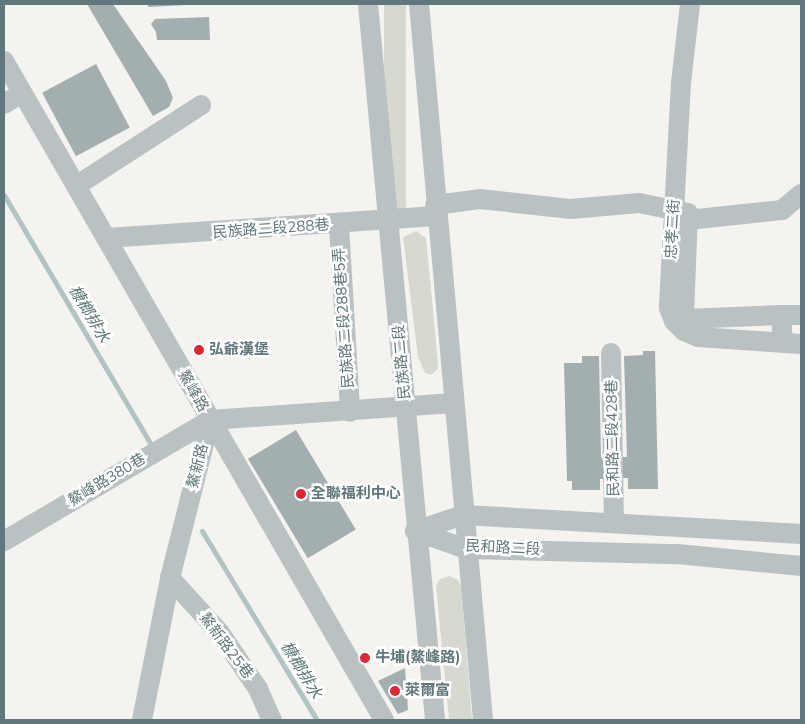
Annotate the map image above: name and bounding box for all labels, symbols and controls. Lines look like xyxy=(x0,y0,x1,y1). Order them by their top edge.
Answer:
street label: 忠孝二街 xyxy=(662,199,684,259)
street label: 民族路二段288巷 xyxy=(212,216,330,242)
street label: 民族路二段288巷5弄 xyxy=(330,247,358,389)
water label: 槺榔排水 xyxy=(64,282,114,346)
street label: 民族路二段 xyxy=(390,324,414,400)
place label: 弘爺漢堡 xyxy=(209,341,269,359)
marker: 弘爺漢堡 xyxy=(193,344,205,356)
street label: 鰲峰路 xyxy=(174,367,212,415)
street label: 民和路二段428巷 xyxy=(603,379,623,497)
street label: 鰲新路 xyxy=(184,442,212,490)
street label: 鰲峰路380巷 xyxy=(65,450,149,510)
place label: 全聯福利中心 xyxy=(311,485,401,503)
marker: 全聯福利中心 xyxy=(295,488,307,500)
street label: 民和路二段 xyxy=(465,537,541,559)
street label: 鰲新路25巷 xyxy=(195,609,257,683)
water label: 槺榔排水 xyxy=(276,638,326,702)
place label: 牛埔(鰲峰路) xyxy=(375,649,461,667)
marker: 牛埔(鰲峰路) xyxy=(359,652,371,664)
place label: 萊爾富 xyxy=(405,682,450,700)
marker: 萊爾富 xyxy=(389,685,401,697)

